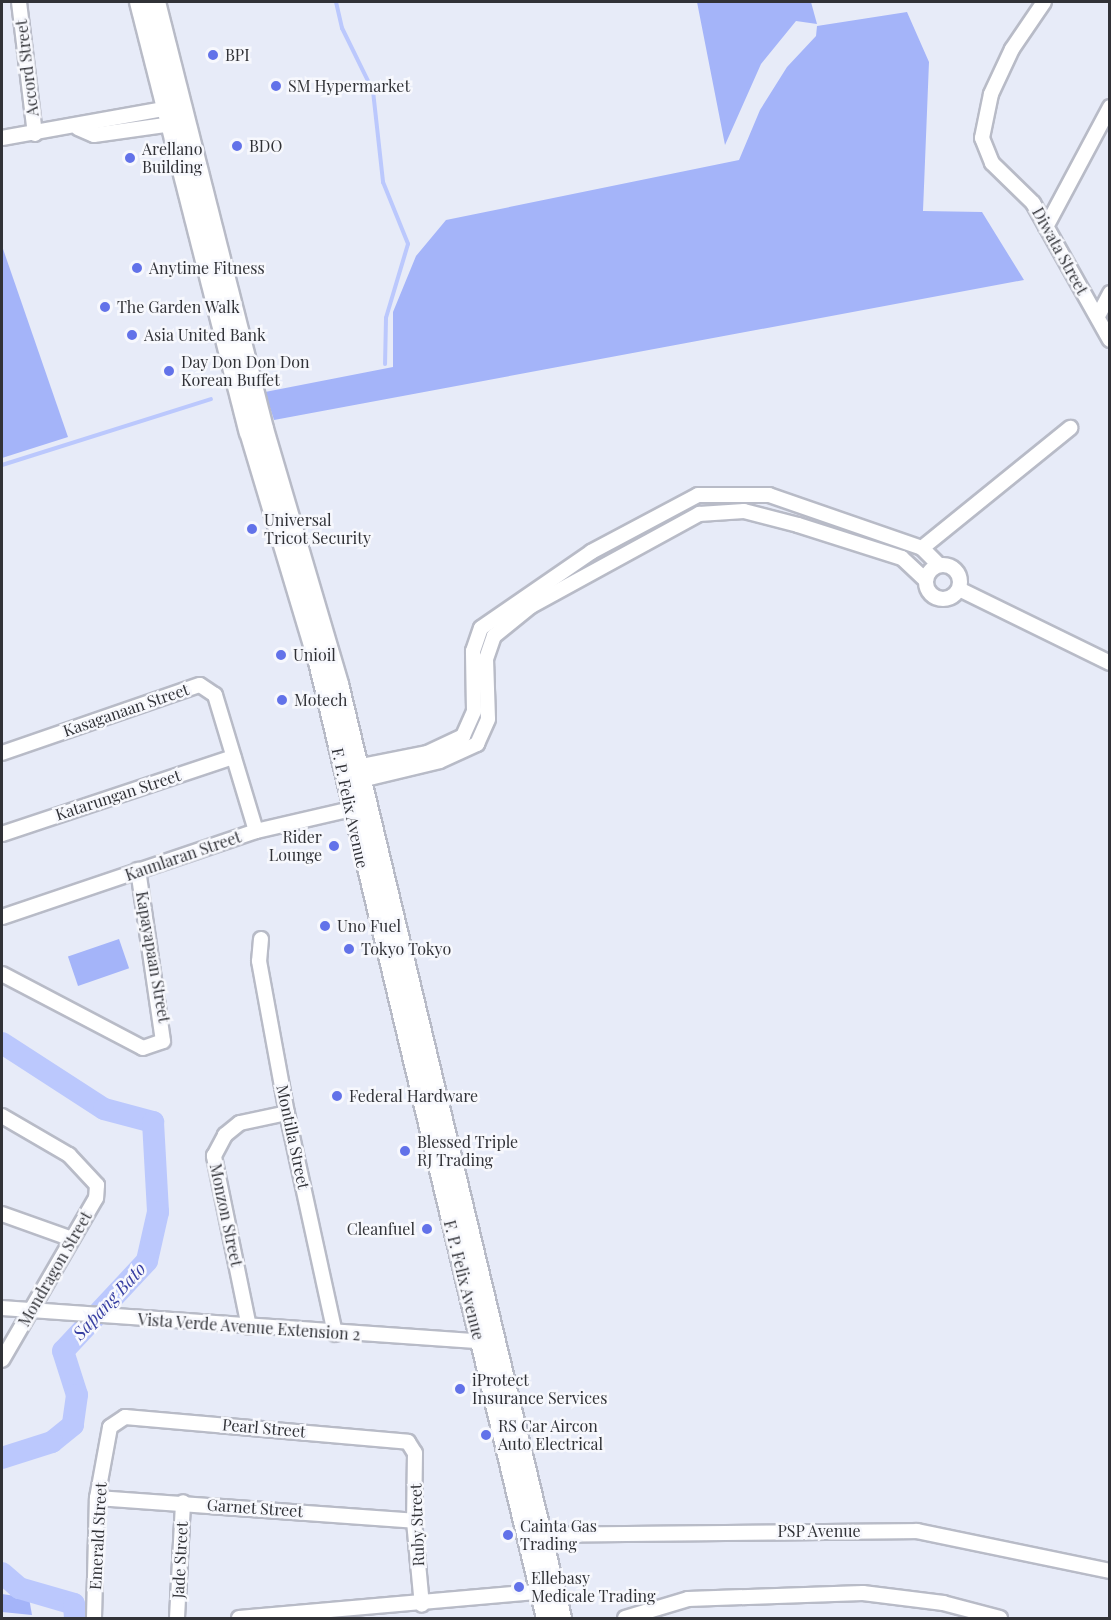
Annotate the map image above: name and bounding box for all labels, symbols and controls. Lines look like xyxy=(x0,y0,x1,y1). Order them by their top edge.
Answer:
street label: Accord Street xyxy=(12,18,42,118)
place label: BPI xyxy=(225,45,250,65)
marker: BPI xyxy=(206,48,220,62)
place label: SM Hypermarket xyxy=(288,76,410,96)
marker: SM Hypermarket xyxy=(269,79,283,93)
place label: BDO xyxy=(249,136,282,156)
place label: Arellano Building xyxy=(142,139,202,177)
marker: BDO xyxy=(230,139,244,153)
marker: Arellano Building xyxy=(123,151,137,165)
street label: Diwata Street xyxy=(1028,204,1092,298)
place label: Anytime Fitness xyxy=(149,258,265,278)
marker: Anytime Fitness xyxy=(130,261,144,275)
place label: The Garden Walk xyxy=(117,297,240,317)
marker: The Garden Walk xyxy=(98,300,112,314)
place label: Asia United Bank xyxy=(144,325,266,345)
marker: Asia United Bank xyxy=(125,328,139,342)
place label: Day Don Don Don Korean Buffet xyxy=(181,352,310,390)
marker: Day Don Don Don Korean Buffet xyxy=(162,364,176,378)
place label: Universal Tricot Security xyxy=(264,510,371,548)
marker: Universal Tricot Security xyxy=(245,522,259,536)
place label: Unioil xyxy=(293,645,336,665)
marker: Unioil xyxy=(274,648,288,662)
street label: Kasaganaan Street xyxy=(61,679,191,741)
place label: Motech xyxy=(294,690,347,710)
marker: Motech xyxy=(275,693,289,707)
street label: F. P. Felix Avenue xyxy=(328,746,372,870)
street label: Katarungan Street xyxy=(53,766,183,824)
street label: Kaunlaran Street xyxy=(122,827,244,885)
place label: Rider Lounge xyxy=(269,827,322,865)
marker: Rider Lounge xyxy=(327,839,341,853)
street label: Kapayapaan Street xyxy=(132,890,174,1024)
place label: Uno Fuel xyxy=(337,916,401,936)
marker: Uno Fuel xyxy=(318,919,332,933)
place label: Tokyo Tokyo xyxy=(361,939,452,959)
marker: Tokyo Tokyo xyxy=(342,942,356,956)
street label: Montilla Street xyxy=(273,1083,313,1191)
place label: Federal Hardware xyxy=(349,1086,478,1106)
marker: Federal Hardware xyxy=(330,1089,344,1103)
place label: Blessed Triple RJ Trading xyxy=(417,1132,519,1170)
marker: Blessed Triple RJ Trading xyxy=(398,1144,412,1158)
street label: Monzon Street xyxy=(206,1162,246,1268)
street label: Mondragon Street xyxy=(14,1208,96,1330)
street label: F. P. Felix Avenue xyxy=(440,1218,488,1342)
place label: Cleanfuel xyxy=(347,1219,415,1239)
marker: Cleanfuel xyxy=(420,1222,434,1236)
water label: Sapang Bato xyxy=(68,1258,150,1344)
street label: Vista Verde Avenue Extension 2 xyxy=(136,1310,362,1344)
place label: iProtect Insurance Services xyxy=(472,1370,607,1408)
marker: iProtect Insurance Services xyxy=(453,1382,467,1396)
street label: Pearl Street xyxy=(222,1415,306,1441)
place label: RS Car Aircon Auto Electrical xyxy=(498,1416,603,1454)
marker: RS Car Aircon Auto Electrical xyxy=(479,1428,493,1442)
street label: Emerald Street xyxy=(86,1482,110,1590)
street label: Ruby Street xyxy=(406,1483,428,1567)
street label: Garnet Street xyxy=(206,1495,304,1521)
place label: Cainta Gas Trading xyxy=(520,1516,597,1554)
street label: Jade Street xyxy=(168,1521,192,1599)
street label: PSP Avenue xyxy=(777,1521,861,1541)
marker: Cainta Gas Trading xyxy=(501,1528,515,1542)
place label: Ellebasy Medicale Trading xyxy=(531,1568,656,1606)
marker: Ellebasy Medicale Trading xyxy=(512,1580,526,1594)

